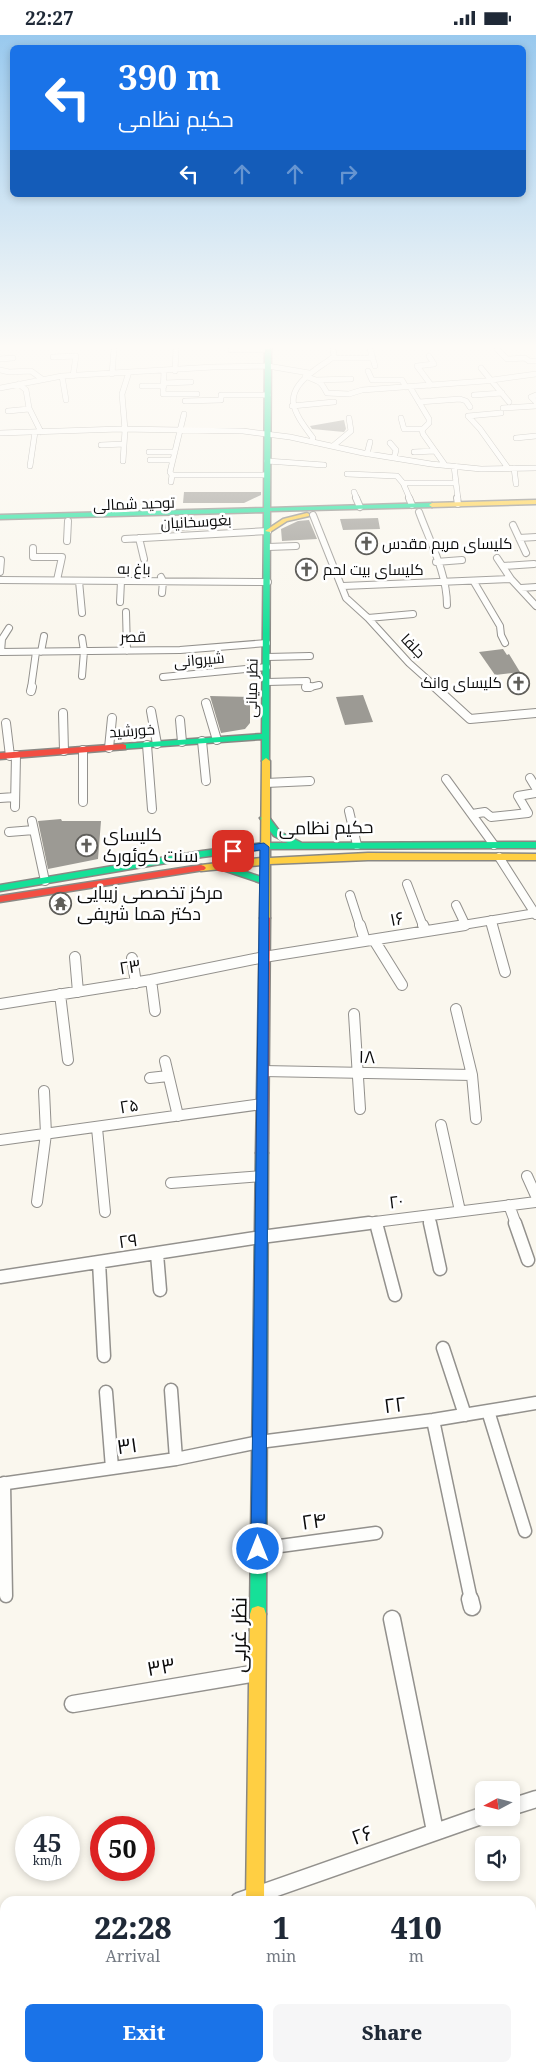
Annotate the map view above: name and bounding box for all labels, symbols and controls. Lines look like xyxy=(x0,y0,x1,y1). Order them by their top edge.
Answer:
text: 22:27 xyxy=(25,5,74,31)
text: 390 m xyxy=(118,53,221,100)
icon: left xyxy=(35,65,100,130)
text: حکیم نظامی xyxy=(118,103,234,133)
icon: left xyxy=(175,160,203,188)
icon: ahead xyxy=(228,160,256,188)
icon: ahead xyxy=(281,160,309,188)
icon: right xyxy=(334,160,362,188)
street label: توحید شمالی xyxy=(93,492,175,515)
street label: بغوسخانیان xyxy=(160,509,232,534)
church icon: کلیسای مریم مقدس xyxy=(354,532,378,556)
place label: کلیسای مریم مقدس xyxy=(382,533,512,554)
street label: باغ به xyxy=(117,558,151,580)
church icon: کلیسای بیت لحم xyxy=(295,558,319,582)
place label: کلیسای بیت لحم xyxy=(323,559,424,580)
street label: قصر xyxy=(119,626,146,646)
street label: جلفا xyxy=(397,629,430,662)
street label: شیروانی xyxy=(173,647,225,672)
street label: نظر میانی xyxy=(240,658,263,718)
church icon: کلیسای وانک xyxy=(506,671,530,695)
place label: کلیسای وانک xyxy=(420,672,502,693)
street label: خورشید xyxy=(108,718,155,742)
street label: حکیم نظامی xyxy=(278,814,374,841)
place label: کلیسای سنت کوئورک xyxy=(103,822,198,867)
pin xyxy=(212,830,254,872)
church icon: کلیسای سنت کوئورک xyxy=(75,833,99,857)
icon: arrive xyxy=(219,837,247,865)
place label: مرکز تخصصی زیبایی دکتر هما شریفی xyxy=(77,880,223,925)
temple icon: مرکز تخصصی زیبایی دکتر هما شریفی xyxy=(49,891,73,915)
street label: ۱۶ xyxy=(388,905,406,931)
street label: ۲۳ xyxy=(117,952,142,980)
street label: ۱۸ xyxy=(358,1044,376,1068)
street label: ۲۵ xyxy=(117,1092,140,1118)
street label: ۲۰ xyxy=(387,1188,404,1214)
street label: ۲۹ xyxy=(117,1227,139,1253)
street label: ۲۲ xyxy=(382,1389,408,1419)
street label: ۳۱ xyxy=(115,1430,139,1460)
street label: ۲۴ xyxy=(300,1504,328,1536)
position arrow xyxy=(231,1522,283,1574)
street label: نظر غربی xyxy=(223,1597,253,1673)
street label: ۳۳ xyxy=(144,1650,177,1682)
north arrow xyxy=(475,1781,520,1826)
map controls xyxy=(475,1781,520,1881)
speed limit sign: 50 xyxy=(90,1816,155,1881)
street label: ۲۶ xyxy=(347,1817,376,1851)
text: 45 xyxy=(33,1825,62,1859)
button: sound xyxy=(475,1836,520,1881)
text: km/h xyxy=(33,1852,62,1869)
text: 22:28 xyxy=(94,1907,172,1948)
text: 1 xyxy=(273,1907,290,1948)
text: 410 xyxy=(391,1907,442,1948)
text: Arrival xyxy=(106,1945,160,1967)
text: min xyxy=(266,1945,296,1967)
text: m xyxy=(409,1945,424,1967)
button: Exit xyxy=(25,2004,263,2062)
button: Share xyxy=(273,2004,511,2062)

